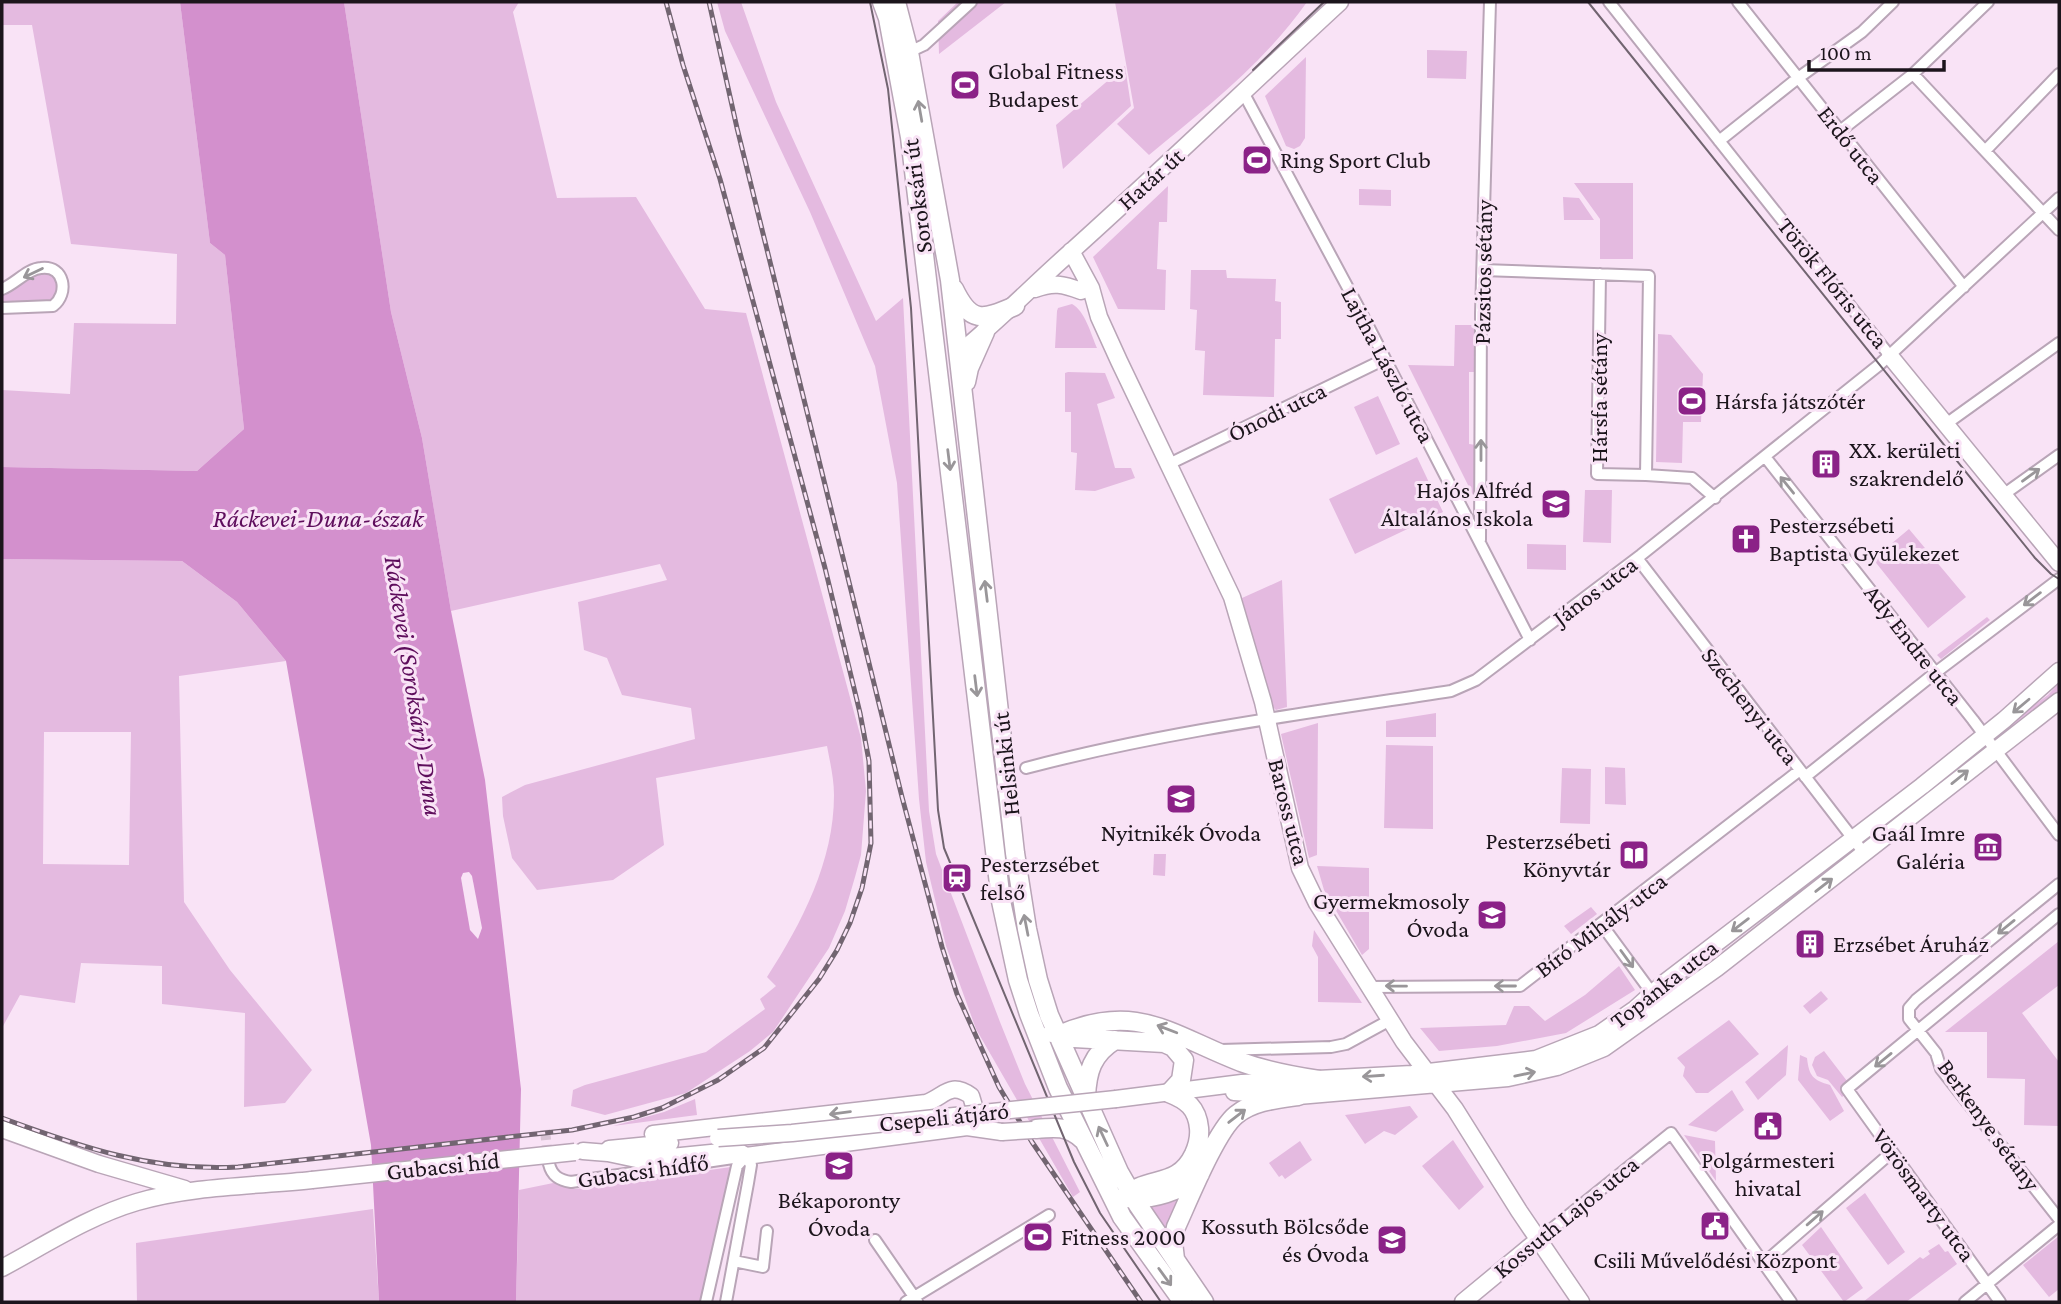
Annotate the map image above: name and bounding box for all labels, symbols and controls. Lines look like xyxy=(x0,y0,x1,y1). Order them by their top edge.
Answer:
scale bar xyxy=(1809,28,1944,72)
text: 100 m xyxy=(1820,41,1872,65)
place label: Global Fitness Budapest xyxy=(988,57,1124,112)
sports icon: Global Fitness Budapest xyxy=(948,68,982,102)
one-way arrow xyxy=(912,100,926,123)
street label: Erdő utca xyxy=(1813,100,1890,189)
street label: Soroksári út xyxy=(896,136,937,255)
street label: Határ út xyxy=(1112,141,1190,215)
sports icon: Ring Sport Club xyxy=(1240,143,1274,177)
place label: Ring Sport Club xyxy=(1280,146,1431,173)
street label: Pázsitos sétány xyxy=(1468,198,1497,345)
street label: Török Flóris utca xyxy=(1772,212,1894,353)
one-way arrow xyxy=(23,267,44,280)
street label: Lajtha László utca xyxy=(1336,282,1441,447)
street label: Hársfa sétány xyxy=(1585,332,1612,463)
street label: Ónodi utca xyxy=(1223,376,1330,447)
sports icon: Hársfa játszótér xyxy=(1675,384,1709,418)
place label: Hársfa játszótér xyxy=(1715,387,1866,414)
place label: XX. kerületi szakrendelő xyxy=(1849,436,1964,491)
one-way arrow xyxy=(1474,439,1488,462)
building icon: XX. kerületi szakrendelő xyxy=(1809,447,1843,481)
one-way arrow xyxy=(942,448,955,471)
one-way arrow xyxy=(2021,468,2040,482)
place label: Hajós Alfréd Általános Iskola xyxy=(1381,476,1533,531)
one-way arrow xyxy=(1780,476,1795,494)
school or university icon: Hajós Alfréd Általános Iskola xyxy=(1539,487,1573,521)
water label: Ráckevei-Duna-észak xyxy=(213,504,425,533)
place label: Pesterzsébeti Baptista Gyülekezet xyxy=(1769,511,1960,566)
church icon: Pesterzsébeti Baptista Gyülekezet xyxy=(1729,522,1763,556)
street label: János utca xyxy=(1546,550,1642,632)
water label: Ráckevei (Soroksári)-Duna xyxy=(379,554,448,818)
street label: Ady Endre utca xyxy=(1859,579,1970,710)
one-way arrow xyxy=(979,580,992,602)
one-way arrow xyxy=(2023,592,2042,607)
street label: Széchenyi utca xyxy=(1696,642,1805,770)
one-way arrow xyxy=(969,674,982,697)
one-way arrow xyxy=(2012,697,2030,713)
street label: Helsinki út xyxy=(987,710,1024,817)
street label: Baross utca xyxy=(1263,756,1316,868)
one-way arrow xyxy=(1951,770,1969,785)
school or university icon: Nyitnikék Óvoda xyxy=(1164,782,1198,816)
place label: Nyitnikék Óvoda xyxy=(1101,819,1261,846)
place label: Gaál Imre Galéria xyxy=(1872,819,1965,874)
place label: Pesterzsébeti Könyvtár xyxy=(1486,827,1611,882)
museum icon: Gaál Imre Galéria xyxy=(1971,830,2005,864)
library icon: Pesterzsébeti Könyvtár xyxy=(1617,838,1651,872)
place label: Pesterzsébet felső xyxy=(980,850,1100,905)
station icon: Pesterzsébet felső xyxy=(940,861,974,895)
street label: Bíró Mihály utca xyxy=(1530,866,1672,983)
one-way arrow xyxy=(1814,877,1832,892)
place label: Gyermekmosoly Óvoda xyxy=(1313,887,1470,942)
school or university icon: Gyermekmosoly Óvoda xyxy=(1475,898,1509,932)
one-way arrow xyxy=(1019,914,1033,937)
one-way arrow xyxy=(1731,918,1750,933)
one-way arrow xyxy=(1998,919,2016,935)
building icon: Erzsébet Áruház xyxy=(1793,927,1827,961)
place label: Erzsébet Áruház xyxy=(1833,930,1989,957)
street label: Topánka utca xyxy=(1604,933,1723,1034)
one-way arrow xyxy=(1620,949,1634,968)
one-way arrow xyxy=(1385,979,1408,992)
one-way arrow xyxy=(1494,979,1517,993)
one-way arrow xyxy=(1156,1021,1178,1034)
one-way arrow xyxy=(1874,1052,1892,1068)
street label: Berkenye sétány xyxy=(1933,1054,2047,1196)
one-way arrow xyxy=(1513,1067,1536,1081)
one-way arrow xyxy=(1362,1070,1385,1083)
street label: Csepeli átjáró xyxy=(878,1096,1010,1137)
one-way arrow xyxy=(829,1107,852,1120)
one-way arrow xyxy=(1227,1109,1246,1124)
public building icon: Polgármesteri hivatal xyxy=(1751,1109,1785,1143)
street label: Vörösmarty utca xyxy=(1867,1123,1982,1266)
one-way arrow xyxy=(1095,1126,1109,1147)
street label: Gubacsi híd xyxy=(385,1146,501,1185)
place label: Polgármesteri hivatal xyxy=(1701,1146,1835,1201)
street label: Gubacsi hídfő xyxy=(576,1148,710,1193)
school or university icon: Békaporonty Óvoda xyxy=(822,1149,856,1183)
street label: Kossuth Lajos utca xyxy=(1488,1150,1644,1283)
place label: Békaporonty Óvoda xyxy=(778,1186,901,1241)
public building icon: Csili Művelődési Központ xyxy=(1698,1209,1732,1243)
one-way arrow xyxy=(1806,1210,1824,1226)
place label: Kossuth Bölcsőde és Óvoda xyxy=(1201,1212,1369,1267)
sports icon: Fitness 2000 xyxy=(1021,1220,1055,1254)
place label: Fitness 2000 xyxy=(1061,1223,1186,1250)
school or university icon: Kossuth Bölcsőde és Óvoda xyxy=(1375,1223,1409,1257)
place label: Csili Művelődési Központ xyxy=(1593,1246,1838,1273)
one-way arrow xyxy=(1158,1267,1172,1286)

